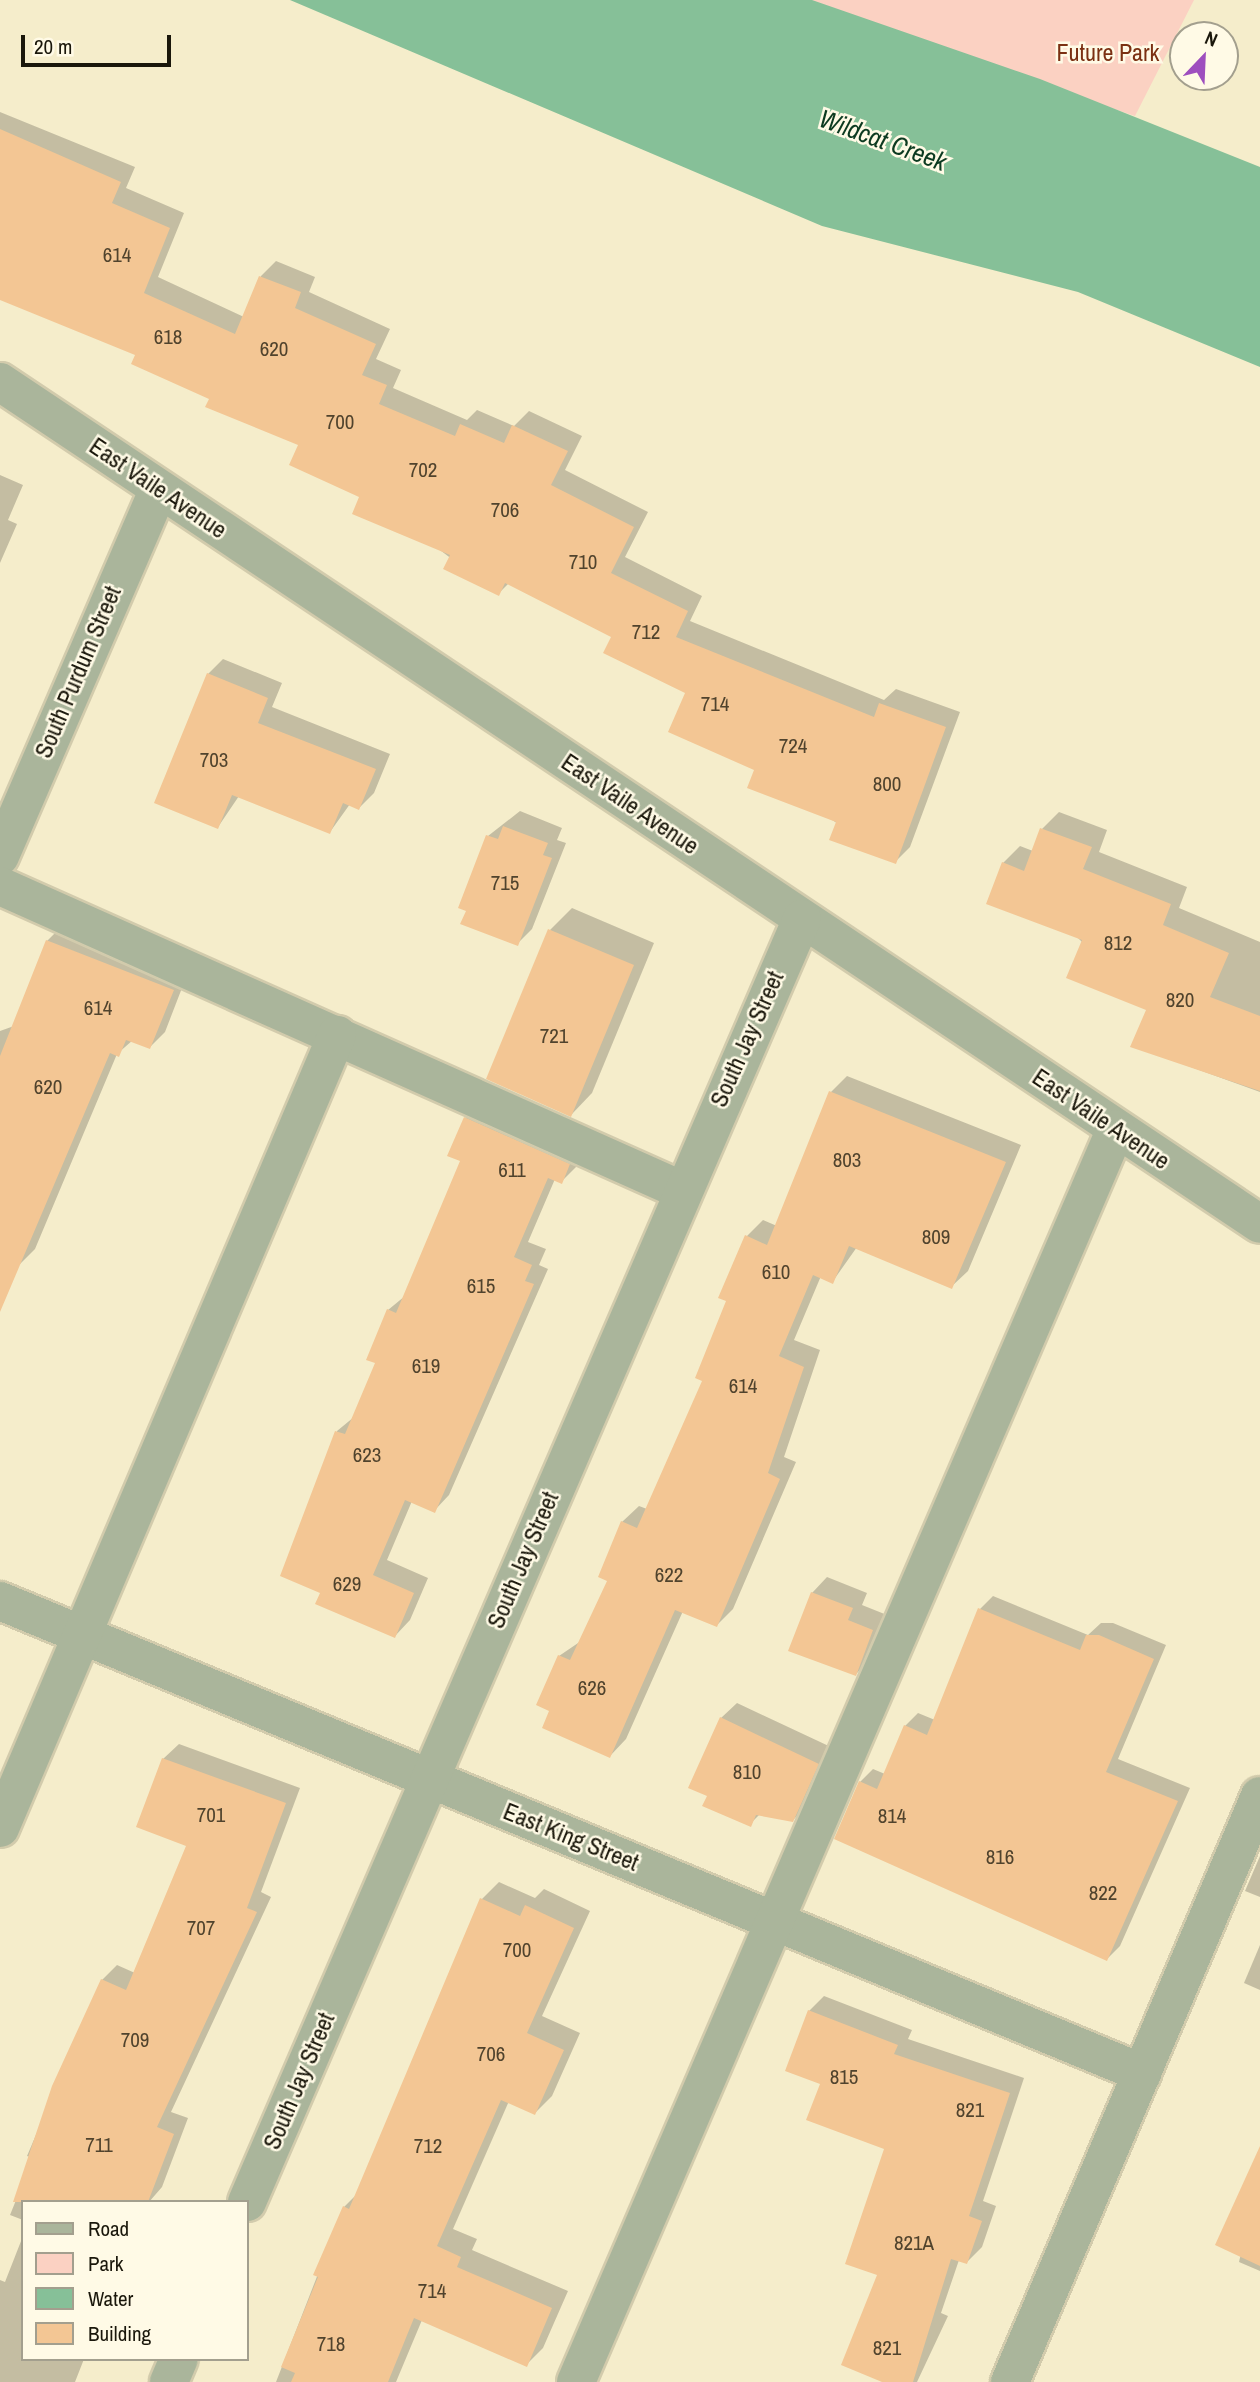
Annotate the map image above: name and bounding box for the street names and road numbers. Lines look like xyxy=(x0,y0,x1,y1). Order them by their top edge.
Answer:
street label: East Vaile Avenue xyxy=(84,431,232,545)
street label: South Purdum Street xyxy=(29,582,127,762)
street label: East Vaile Avenue xyxy=(556,747,704,861)
street label: South Jay Street xyxy=(704,967,790,1111)
street label: East Vaile Avenue xyxy=(1027,1062,1175,1176)
street label: South Jay Street xyxy=(481,1487,565,1633)
street label: East King Street xyxy=(499,1797,643,1877)
street label: South Jay Street xyxy=(257,2008,341,2154)

